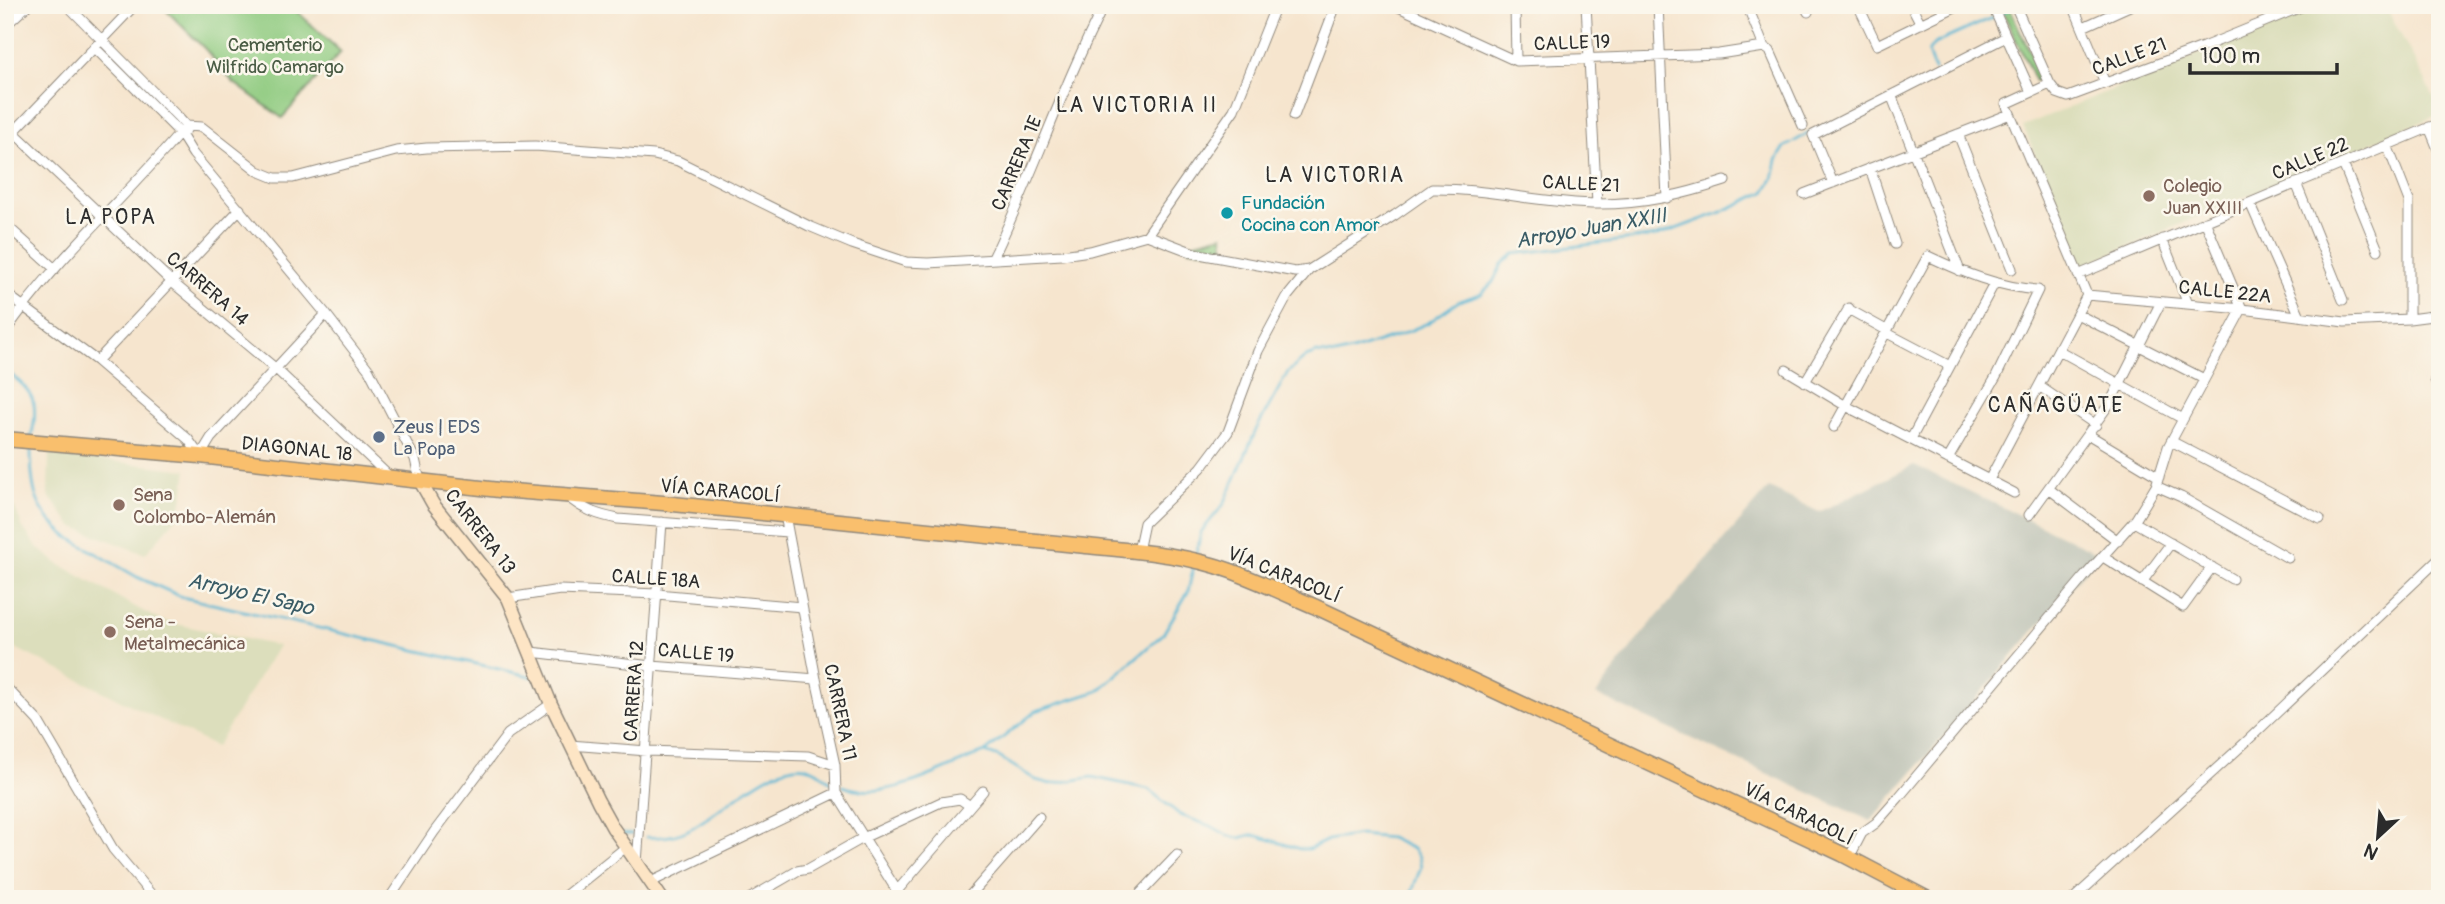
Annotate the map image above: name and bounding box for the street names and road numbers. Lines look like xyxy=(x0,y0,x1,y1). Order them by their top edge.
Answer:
street label: CALLE 19 xyxy=(1533,30,1611,56)
street label: CALLE 21 xyxy=(2089,32,2170,81)
street label: CARRERA 1E xyxy=(986,112,1048,214)
street label: CALLE 22 xyxy=(2269,132,2352,186)
street label: CALLE 21 xyxy=(1542,170,1620,198)
street label: CARRERA 14 xyxy=(161,246,254,331)
street label: CALLE 22A xyxy=(2177,275,2272,309)
street label: DIAGONAL 18 xyxy=(240,431,353,467)
street label: VÍA CARACOLÍ xyxy=(659,474,781,508)
street label: CARRERA 13 xyxy=(440,484,521,579)
street label: VÍA CARACOLÍ xyxy=(1224,541,1344,609)
street label: CALLE 18A xyxy=(611,564,701,594)
street label: CALLE 19 xyxy=(657,638,735,668)
street label: CARRERA 12 xyxy=(618,640,650,743)
street label: CARRERA 11 xyxy=(818,662,862,763)
street label: VÍA CARACOLÍ xyxy=(1739,777,1858,851)

